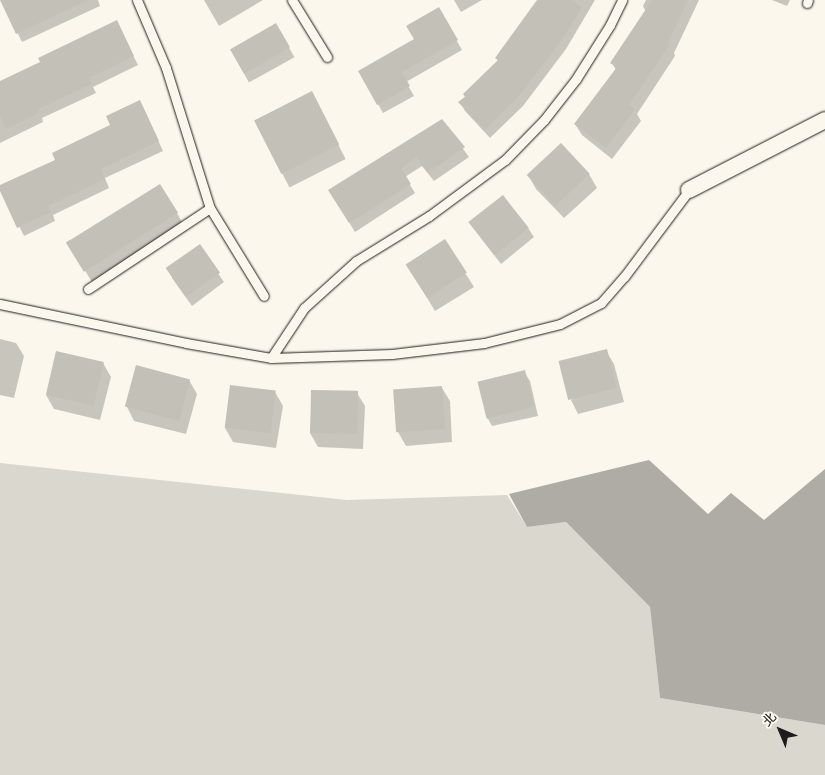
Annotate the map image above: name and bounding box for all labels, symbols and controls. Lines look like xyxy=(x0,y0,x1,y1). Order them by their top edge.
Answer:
north arrow xyxy=(755,705,805,755)
text: 北 xyxy=(757,707,781,731)

